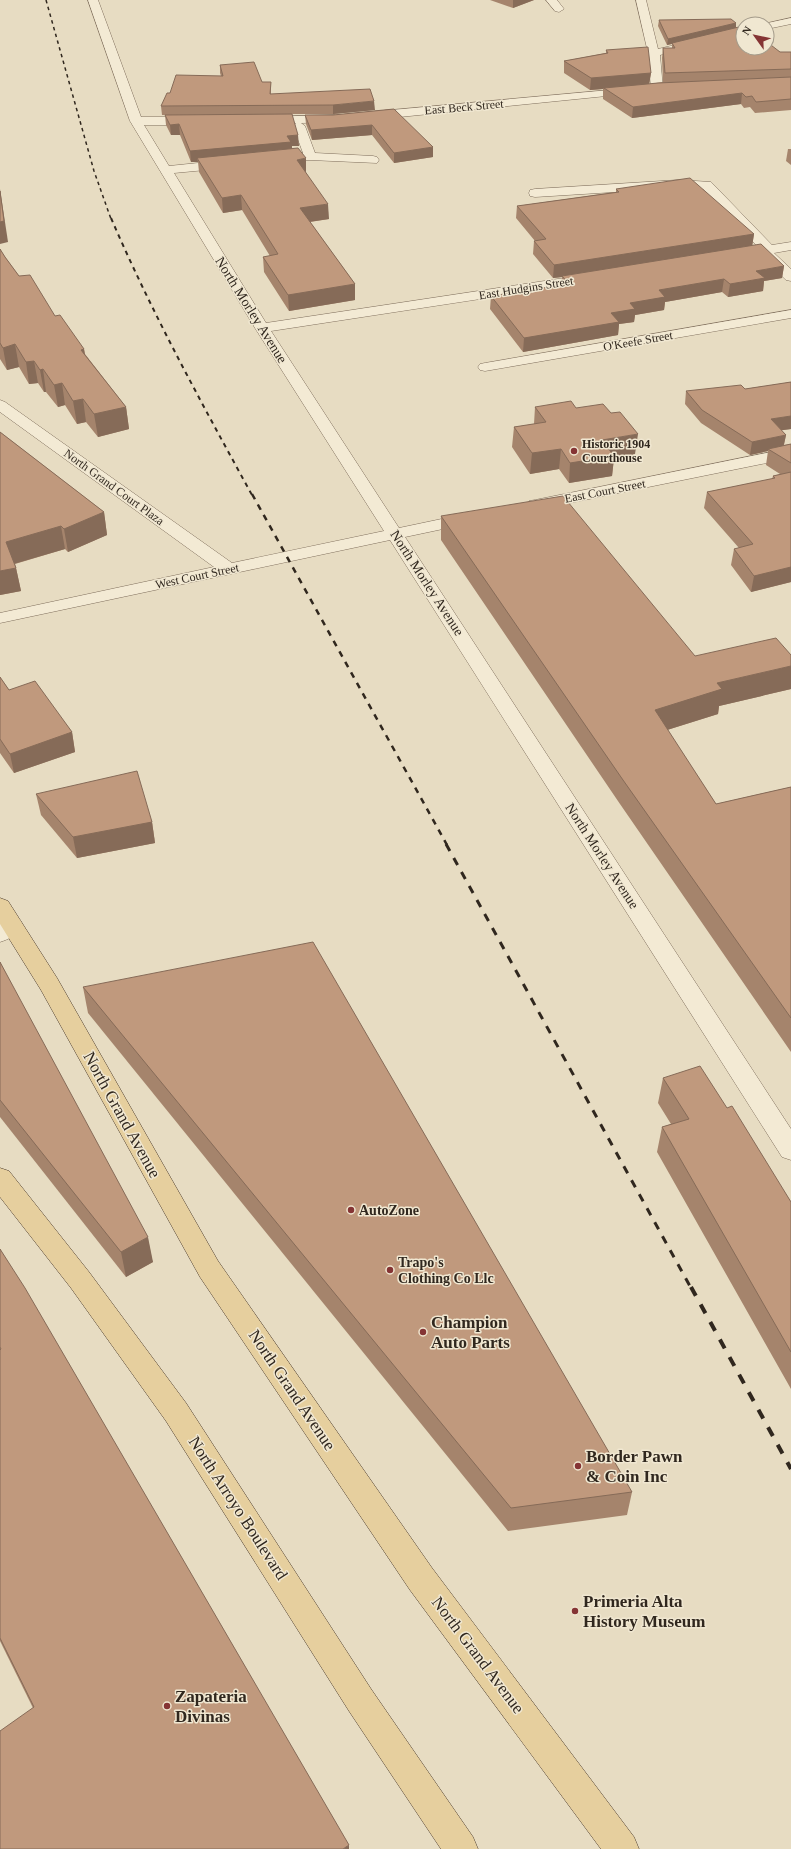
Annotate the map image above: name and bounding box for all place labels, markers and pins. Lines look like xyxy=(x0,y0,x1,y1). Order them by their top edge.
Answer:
place label: Historic 1904 Courthouse xyxy=(582,437,650,465)
marker: Historic 1904 Courthouse xyxy=(569,446,579,456)
place label: AutoZone xyxy=(359,1203,419,1218)
marker: AutoZone xyxy=(346,1205,356,1215)
place label: Trapo's Clothing Co Llc xyxy=(398,1255,494,1286)
marker: Trapo's Clothing Co Llc xyxy=(385,1265,395,1275)
place label: Champion Auto Parts xyxy=(431,1313,510,1352)
marker: Champion Auto Parts xyxy=(418,1327,428,1337)
place label: Border Pawn & Coin Inc xyxy=(586,1447,683,1486)
marker: Border Pawn & Coin Inc xyxy=(573,1461,583,1471)
place label: Primeria Alta History Museum xyxy=(583,1592,705,1631)
marker: Primeria Alta History Museum xyxy=(570,1606,580,1616)
place label: Zapateria Divinas xyxy=(175,1687,247,1726)
marker: Zapateria Divinas xyxy=(162,1701,172,1711)

